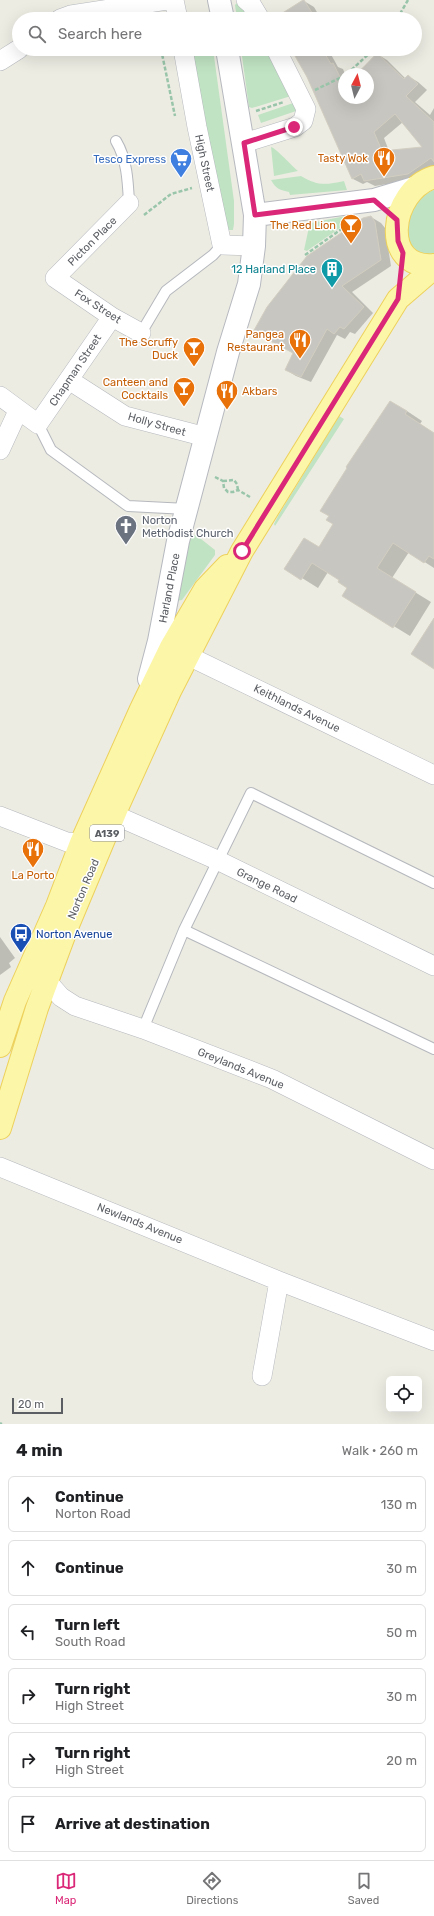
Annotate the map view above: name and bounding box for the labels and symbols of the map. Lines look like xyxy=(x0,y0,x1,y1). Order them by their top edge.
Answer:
north arrow xyxy=(338,68,374,104)
route end xyxy=(285,118,303,136)
street label: High Street xyxy=(192,133,217,194)
restaurant icon: Tasty Wok xyxy=(371,145,397,178)
supermarket icon: Tesco Express xyxy=(168,146,194,179)
place label: Tasty Wok xyxy=(318,152,368,165)
place label: Tesco Express xyxy=(93,153,166,166)
bar icon: The Red Lion xyxy=(338,212,364,245)
street label: Picton Place xyxy=(65,214,120,269)
place label: The Red Lion xyxy=(270,219,336,232)
building icon: 12 Harland Place xyxy=(319,256,345,289)
place label: 12 Harland Place xyxy=(231,263,316,276)
street label: Fox Street xyxy=(72,287,124,327)
restaurant icon: Pangea Restaurant xyxy=(287,327,313,360)
place label: Pangea Restaurant xyxy=(227,328,285,354)
street label: Chapman Street xyxy=(47,331,105,409)
bar icon: The Scruffy Duck xyxy=(181,335,207,368)
place label: The Scruffy Duck xyxy=(119,336,178,362)
bar icon: Canteen and Cocktails xyxy=(171,375,197,408)
place label: Canteen and Cocktails xyxy=(103,376,168,402)
restaurant icon: Akbars xyxy=(214,378,240,411)
place label: Akbars xyxy=(242,385,278,398)
street label: Holly Street xyxy=(126,410,188,439)
church icon: Norton Methodist Church xyxy=(113,513,139,546)
place label: Norton Methodist Church xyxy=(142,514,233,540)
route start xyxy=(233,542,251,560)
street label: Harland Place xyxy=(156,552,183,624)
street label: Keithlands Avenue xyxy=(251,682,342,735)
road number: A139 xyxy=(90,825,124,841)
restaurant icon: La Porto xyxy=(20,836,46,869)
street label: Norton Road xyxy=(65,857,102,921)
street label: Grange Road xyxy=(234,865,299,906)
place label: La Porto xyxy=(11,869,55,882)
bus stop icon: Norton Avenue xyxy=(8,921,34,954)
place label: Norton Avenue xyxy=(36,928,112,941)
street label: Greylands Avenue xyxy=(196,1045,286,1092)
street label: Newlands Avenue xyxy=(95,1200,184,1247)
scale bar xyxy=(12,1396,63,1415)

